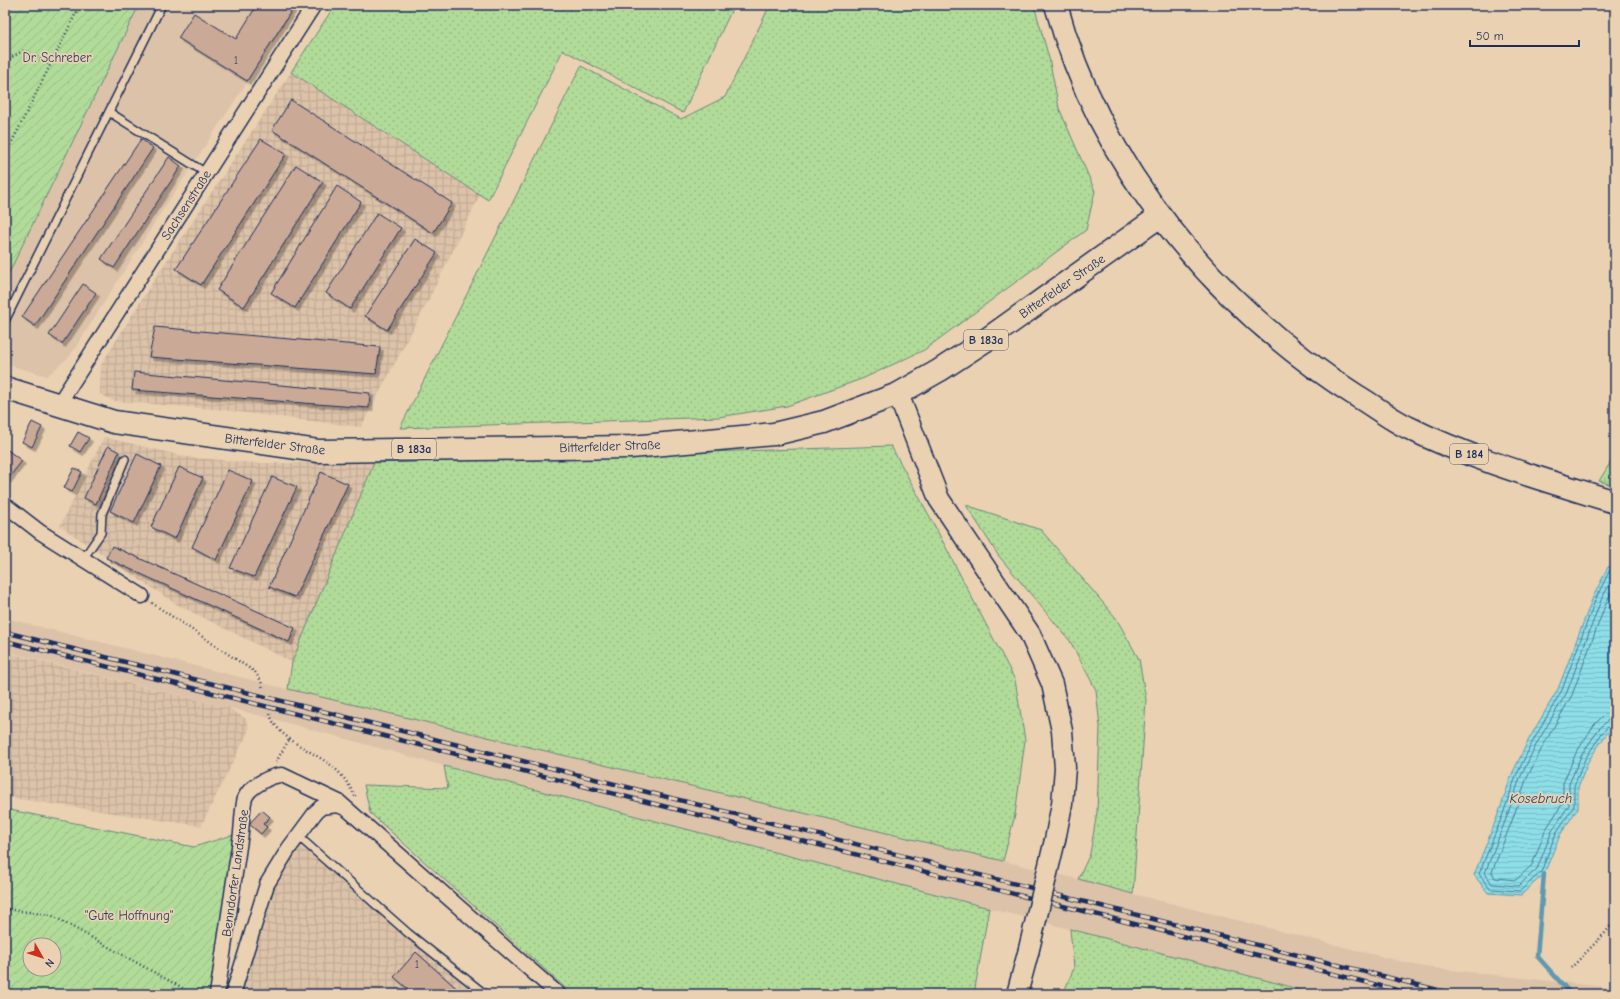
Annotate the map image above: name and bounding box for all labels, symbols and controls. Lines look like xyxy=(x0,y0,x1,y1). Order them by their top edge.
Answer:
scale bar xyxy=(1470,22,1579,48)
text: 50 m xyxy=(1476,29,1504,43)
park label: Dr. Schreber xyxy=(23,50,92,65)
house number: 1 xyxy=(234,54,238,67)
street label: Sachsenstraße xyxy=(158,167,214,243)
street label: Bitterfelder Straße xyxy=(1016,251,1108,321)
road number: B 183a xyxy=(964,330,1008,350)
street label: Bitterfelder Straße xyxy=(224,430,327,458)
street label: Bitterfelder Straße xyxy=(559,437,661,455)
road number: B 183a xyxy=(392,439,436,459)
road number: B 184 xyxy=(1450,444,1488,464)
water label: Kosebruch xyxy=(1510,790,1572,807)
street label: Benndorfer Landstraße xyxy=(219,808,251,938)
park label: "Gute Hoffnung" xyxy=(85,908,173,923)
north arrow xyxy=(22,937,62,977)
text: N xyxy=(42,956,57,970)
house number: 1 xyxy=(415,958,419,971)

